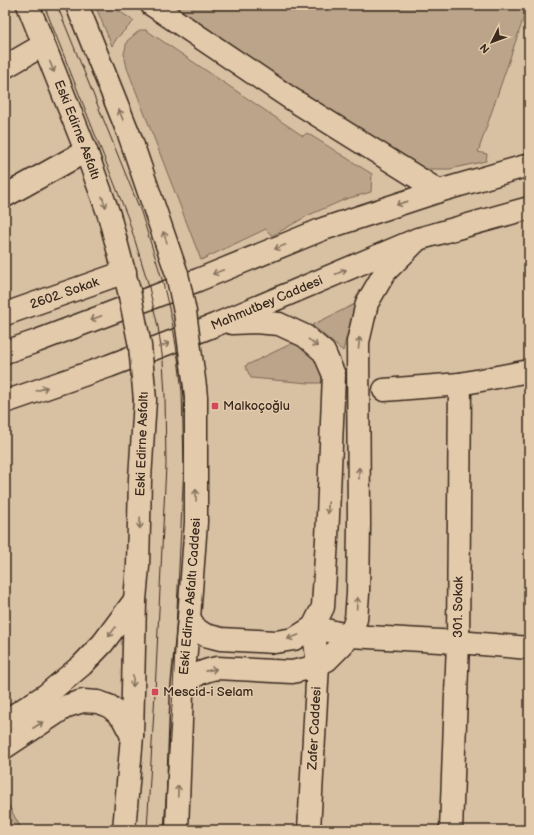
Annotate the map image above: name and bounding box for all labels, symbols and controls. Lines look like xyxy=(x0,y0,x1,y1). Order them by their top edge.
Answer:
north arrow xyxy=(472,22,512,62)
text: N xyxy=(477,41,493,56)
one-way arrow xyxy=(49,61,57,73)
street label: Eski Edirne Asfaltı xyxy=(51,78,103,181)
one-way arrow xyxy=(116,109,124,121)
one-way arrow xyxy=(101,195,109,207)
one-way arrow xyxy=(396,200,408,208)
one-way arrow xyxy=(160,231,168,243)
one-way arrow xyxy=(274,244,286,252)
one-way arrow xyxy=(335,267,347,275)
one-way arrow xyxy=(212,269,224,277)
street label: Mahmutbey Caddesi xyxy=(209,272,325,334)
street label: 2602. Sokak xyxy=(28,274,102,313)
one-way arrow xyxy=(91,315,103,323)
one-way arrow xyxy=(355,337,362,350)
one-way arrow xyxy=(308,338,319,347)
one-way arrow xyxy=(157,340,169,348)
one-way arrow xyxy=(35,385,48,392)
street label: Eski Edirne Asfaltı xyxy=(132,391,152,497)
place label: Malkoçoğlu xyxy=(223,398,290,414)
marker: Malkoçoğlu xyxy=(210,401,220,411)
one-way arrow xyxy=(355,467,363,480)
one-way arrow xyxy=(192,489,200,502)
one-way arrow xyxy=(325,501,332,514)
one-way arrow xyxy=(136,516,143,529)
street label: Eski Edirne Asfaltı Caddesi xyxy=(176,518,204,676)
street label: 301. Sokak xyxy=(450,576,467,638)
one-way arrow xyxy=(353,597,360,610)
one-way arrow xyxy=(107,626,116,637)
one-way arrow xyxy=(287,634,299,642)
one-way arrow xyxy=(204,665,217,673)
one-way arrow xyxy=(129,674,137,687)
place label: Mescid-i Selam xyxy=(163,684,254,700)
street label: Zafer Caddesi xyxy=(304,686,325,771)
marker: Mescid-i Selam xyxy=(150,687,160,697)
one-way arrow xyxy=(32,721,44,729)
one-way arrow xyxy=(174,785,182,798)

